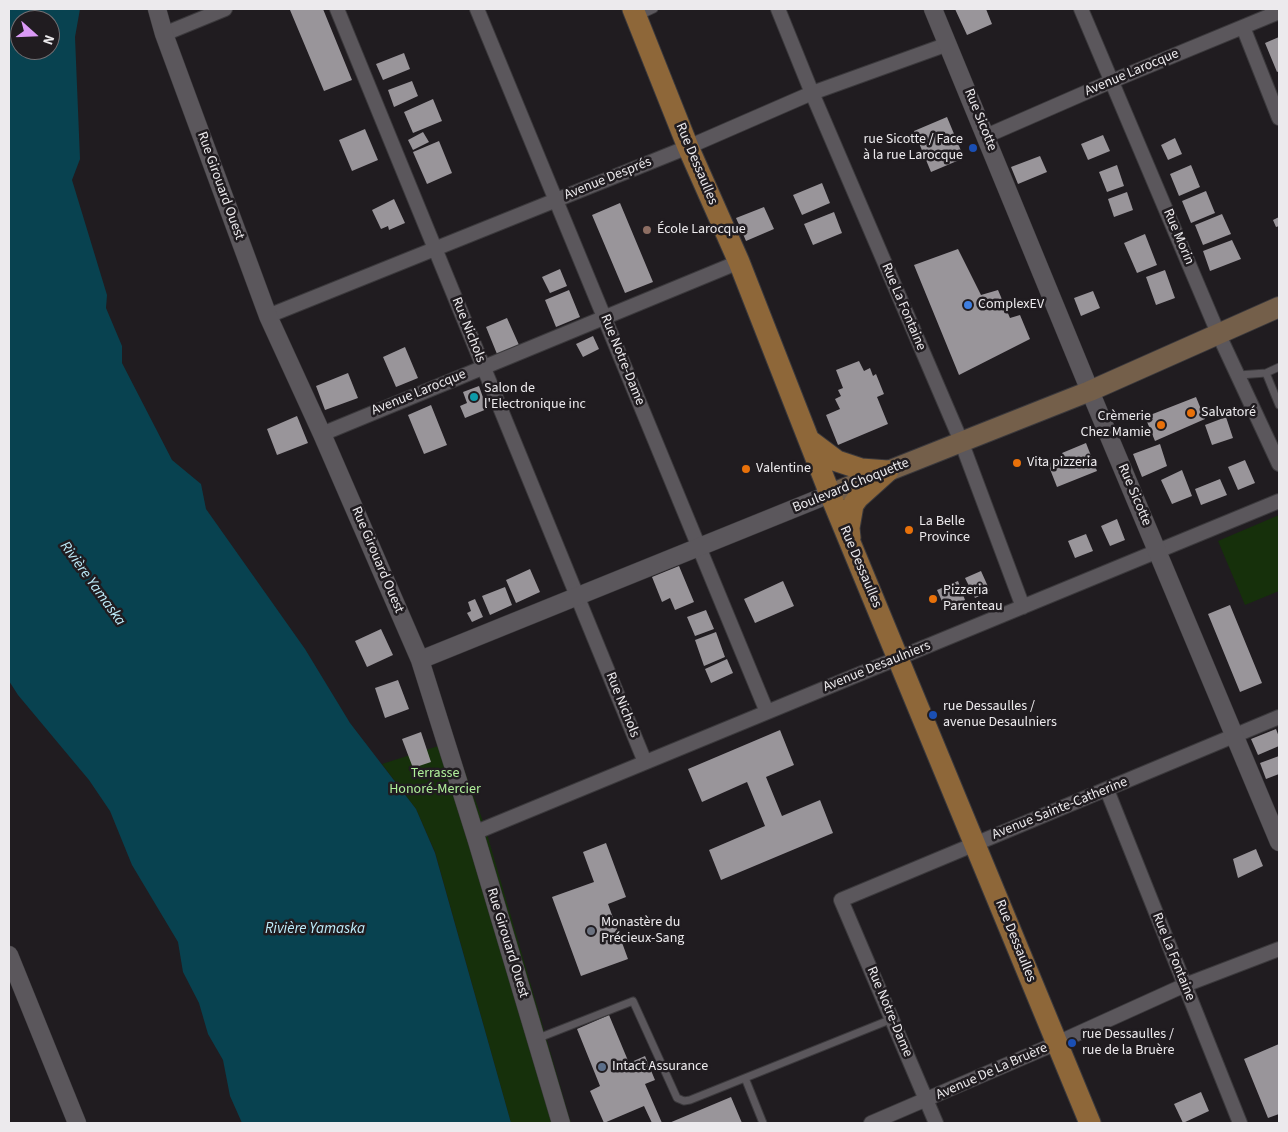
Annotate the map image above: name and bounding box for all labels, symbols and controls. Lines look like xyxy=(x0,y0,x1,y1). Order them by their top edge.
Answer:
north arrow xyxy=(10,10,60,60)
text: N xyxy=(37,32,59,48)
street label: Avenue Larocque xyxy=(1082,46,1182,100)
street label: Rue Sicotte xyxy=(960,86,1000,154)
street label: Rue Dessaulles xyxy=(671,121,721,207)
street label: Rue Girouard Ouest xyxy=(193,130,247,242)
place label: rue Sicotte / Face à la rue Larocque xyxy=(863,132,963,164)
marker: rue Sicotte / Face à la rue Larocque xyxy=(967,142,979,154)
street label: Avenue Després xyxy=(562,154,654,204)
street label: Rue Morin xyxy=(1159,207,1197,267)
place label: École Larocque xyxy=(657,222,746,238)
marker: École Larocque xyxy=(641,224,653,236)
street label: Rue La Fontaine xyxy=(877,261,929,353)
street label: Rue Nichols xyxy=(447,295,489,365)
place label: ComplexEV xyxy=(978,297,1044,313)
marker: ComplexEV xyxy=(962,299,974,311)
street label: Rue Notre-Dame xyxy=(596,312,648,408)
street label: Avenue Larocque xyxy=(369,366,469,420)
place label: Salon de l'Electronique inc xyxy=(484,381,586,414)
marker: Salon de l'Electronique inc xyxy=(468,391,480,403)
place label: Salvatoré xyxy=(1201,405,1256,421)
marker: Salvatoré xyxy=(1185,407,1197,419)
place label: Crèmerie Chez Mamie xyxy=(1080,409,1151,442)
marker: Crèmerie Chez Mamie xyxy=(1155,419,1167,431)
street label: Boulevard Choquette xyxy=(790,455,912,517)
place label: Vita pizzeria xyxy=(1027,455,1097,471)
marker: Vita pizzeria xyxy=(1011,457,1023,469)
place label: Valentine xyxy=(756,461,811,477)
street label: Rue Sicotte xyxy=(1113,462,1155,528)
marker: Valentine xyxy=(740,463,752,475)
street label: Rue Girouard Ouest xyxy=(347,504,407,616)
place label: La Belle Province xyxy=(919,514,970,546)
street label: Rue Dessaulles xyxy=(835,524,885,610)
marker: La Belle Province xyxy=(903,524,915,536)
water label: Rivière Yamaska xyxy=(55,538,129,630)
place label: Pizzeria Parenteau xyxy=(943,583,1003,616)
marker: Pizzeria Parenteau xyxy=(927,593,939,605)
street label: Avenue Desaulniers xyxy=(821,638,933,696)
street label: Rue Nichols xyxy=(601,670,643,740)
place label: rue Dessaulles / avenue Desaulniers xyxy=(943,699,1057,732)
marker: rue Dessaulles / avenue Desaulniers xyxy=(927,709,939,721)
park label: Terrasse Honoré-Mercier xyxy=(389,766,481,799)
street label: Avenue Sainte-Catherine xyxy=(990,774,1130,844)
street label: Rue Girouard Ouest xyxy=(482,886,532,1000)
street label: Rue Dessaulles xyxy=(991,897,1039,985)
street label: Rue La Fontaine xyxy=(1148,911,1198,1003)
place label: Monastère du Précieux-Sang xyxy=(601,915,684,948)
water label: Rivière Yamaska xyxy=(265,921,365,939)
marker: Monastère du Précieux-Sang xyxy=(585,925,597,937)
street label: Rue Notre-Dame xyxy=(862,964,916,1060)
place label: rue Dessaulles / rue de la Bruère xyxy=(1082,1027,1174,1060)
marker: rue Dessaulles / rue de la Bruère xyxy=(1066,1037,1078,1049)
street label: Avenue De La Bruère xyxy=(934,1040,1050,1104)
place label: Intact Assurance xyxy=(612,1059,708,1075)
marker: Intact Assurance xyxy=(596,1061,608,1073)

